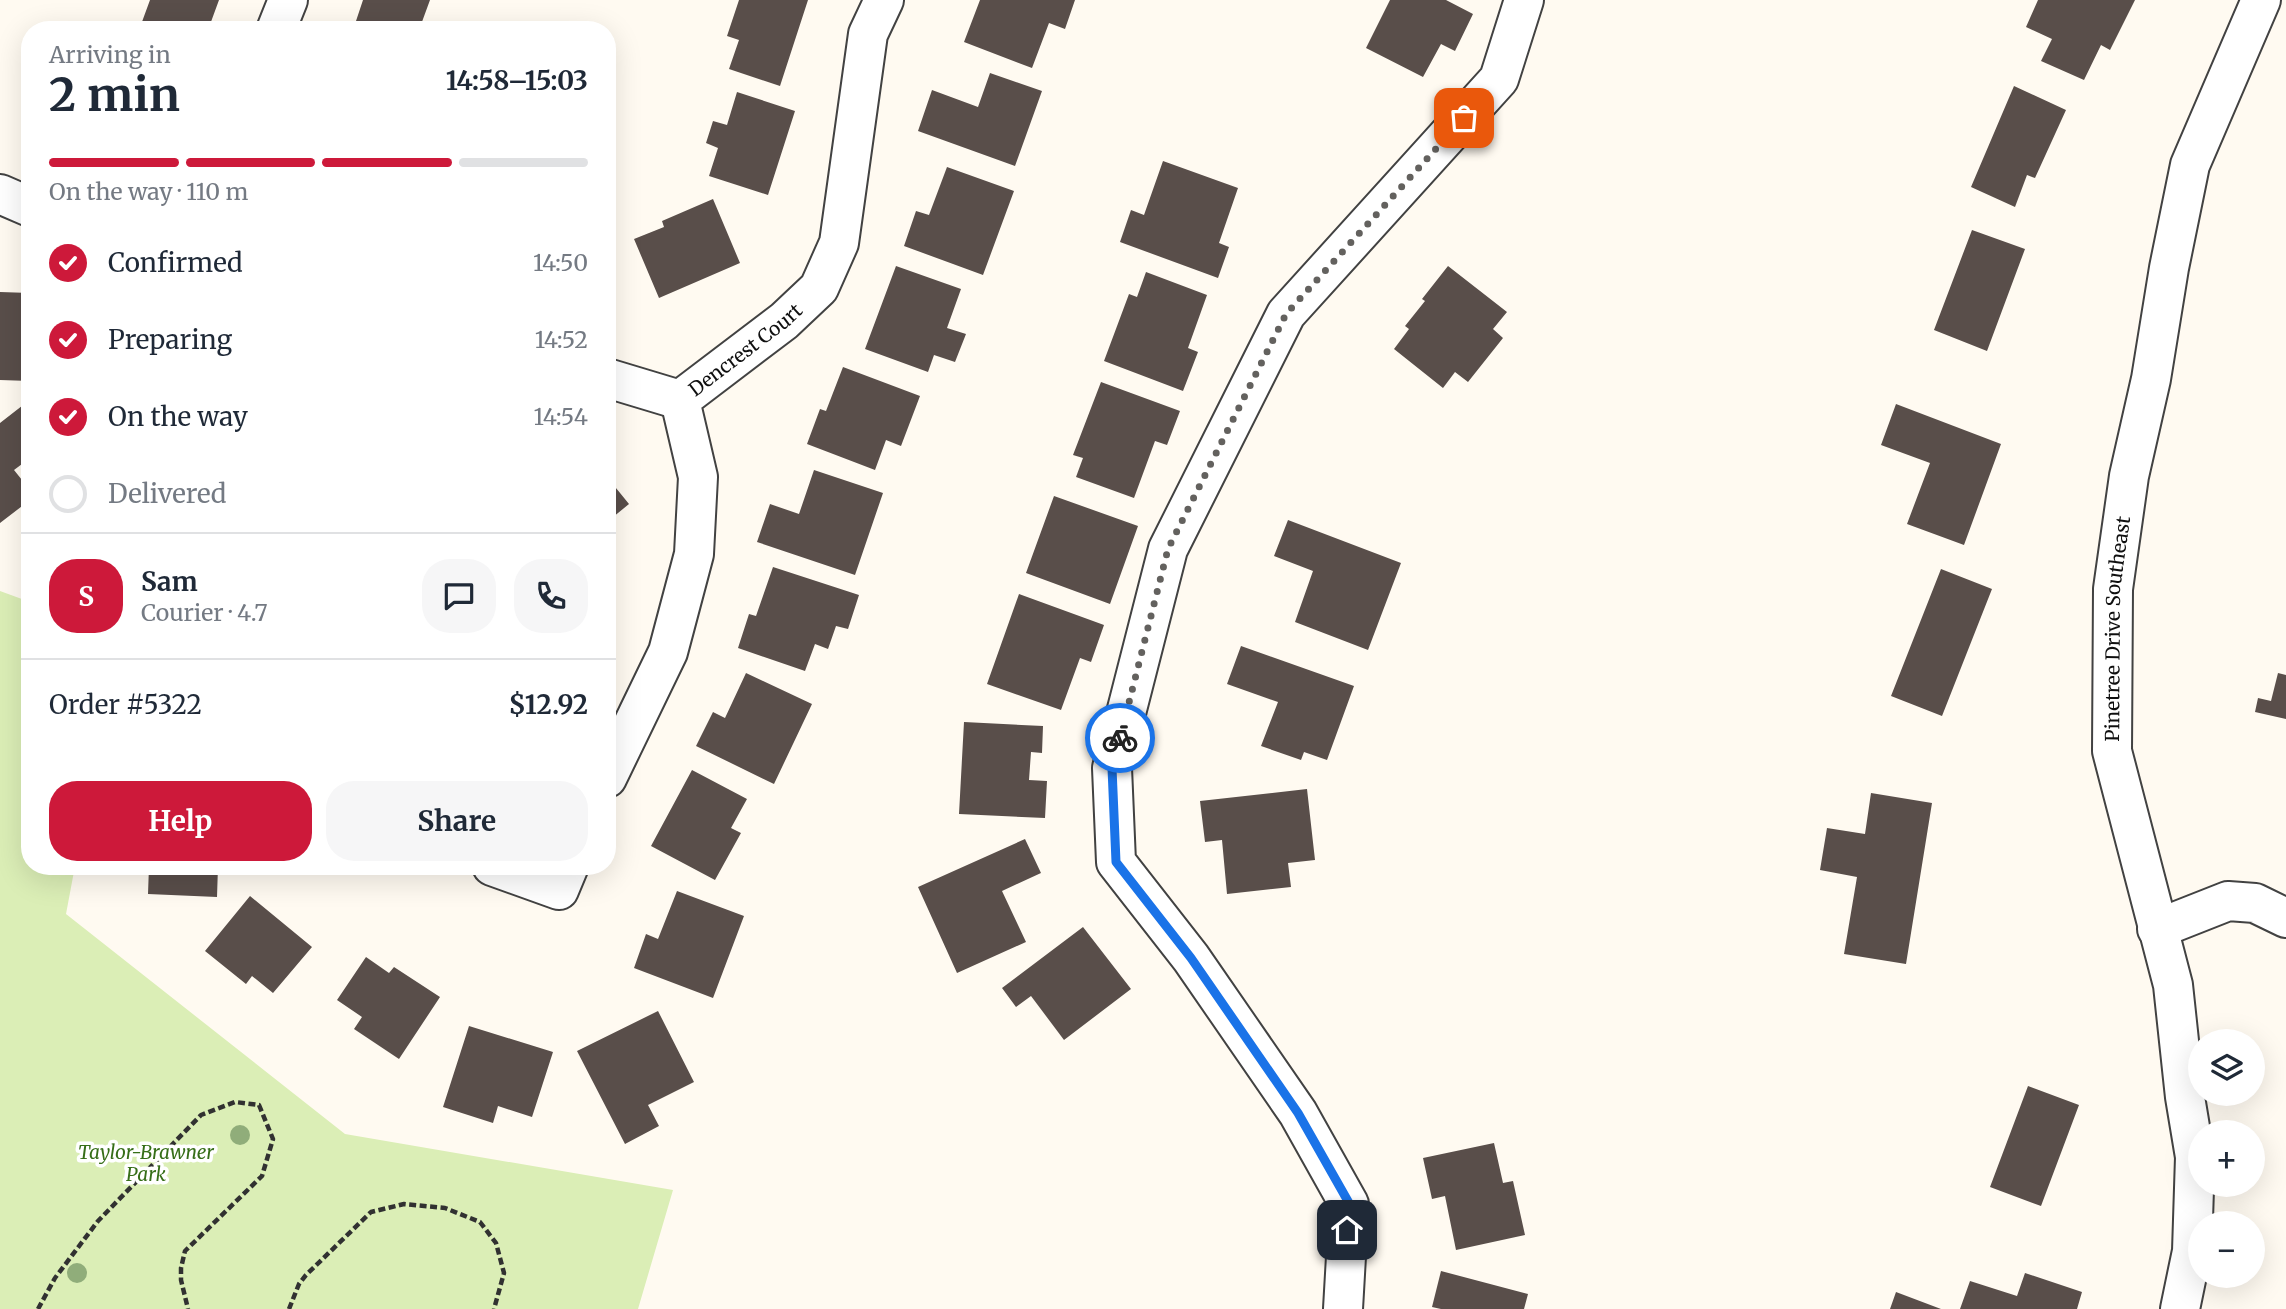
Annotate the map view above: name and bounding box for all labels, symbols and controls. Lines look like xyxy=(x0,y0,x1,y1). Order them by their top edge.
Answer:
text: Arriving in xyxy=(49,40,171,69)
text: 14:58–15:03 xyxy=(446,64,588,97)
text: 2 min xyxy=(49,66,180,124)
pin xyxy=(1434,88,1494,148)
icon: bag xyxy=(1445,99,1483,137)
text: On the way · 110 m xyxy=(49,177,248,206)
icon: check xyxy=(49,244,87,282)
text: Confirmed xyxy=(108,246,243,279)
text: 14:50 xyxy=(533,248,588,277)
street label: Dencrest Court xyxy=(684,298,808,401)
icon: check xyxy=(49,321,87,359)
text: Preparing xyxy=(108,323,232,356)
text: 14:52 xyxy=(535,325,588,354)
icon: check xyxy=(49,398,87,436)
text: On the way xyxy=(108,400,248,433)
text: 14:54 xyxy=(534,402,588,431)
text: Delivered xyxy=(108,477,227,510)
street label: Pinetree Drive Southeast xyxy=(2100,514,2135,742)
button: chat xyxy=(422,559,496,633)
button: phone xyxy=(514,559,588,633)
text: Sam xyxy=(141,565,198,598)
text: S xyxy=(78,580,94,613)
text: Courier · 4.7 xyxy=(141,598,268,627)
text: Order #5322 xyxy=(49,688,202,721)
text: $12.92 xyxy=(508,688,588,721)
courier xyxy=(1085,703,1155,773)
icon: bike xyxy=(1101,719,1139,757)
button: Help xyxy=(49,781,312,861)
button: Share xyxy=(326,781,588,861)
map controls xyxy=(2188,1029,2265,1288)
button: layers xyxy=(2188,1029,2265,1106)
button: + xyxy=(2188,1120,2265,1197)
park label: Taylor-Brawner Park xyxy=(78,1140,214,1186)
pin xyxy=(1317,1200,1377,1260)
icon: home xyxy=(1328,1211,1366,1249)
button: − xyxy=(2188,1211,2265,1288)

